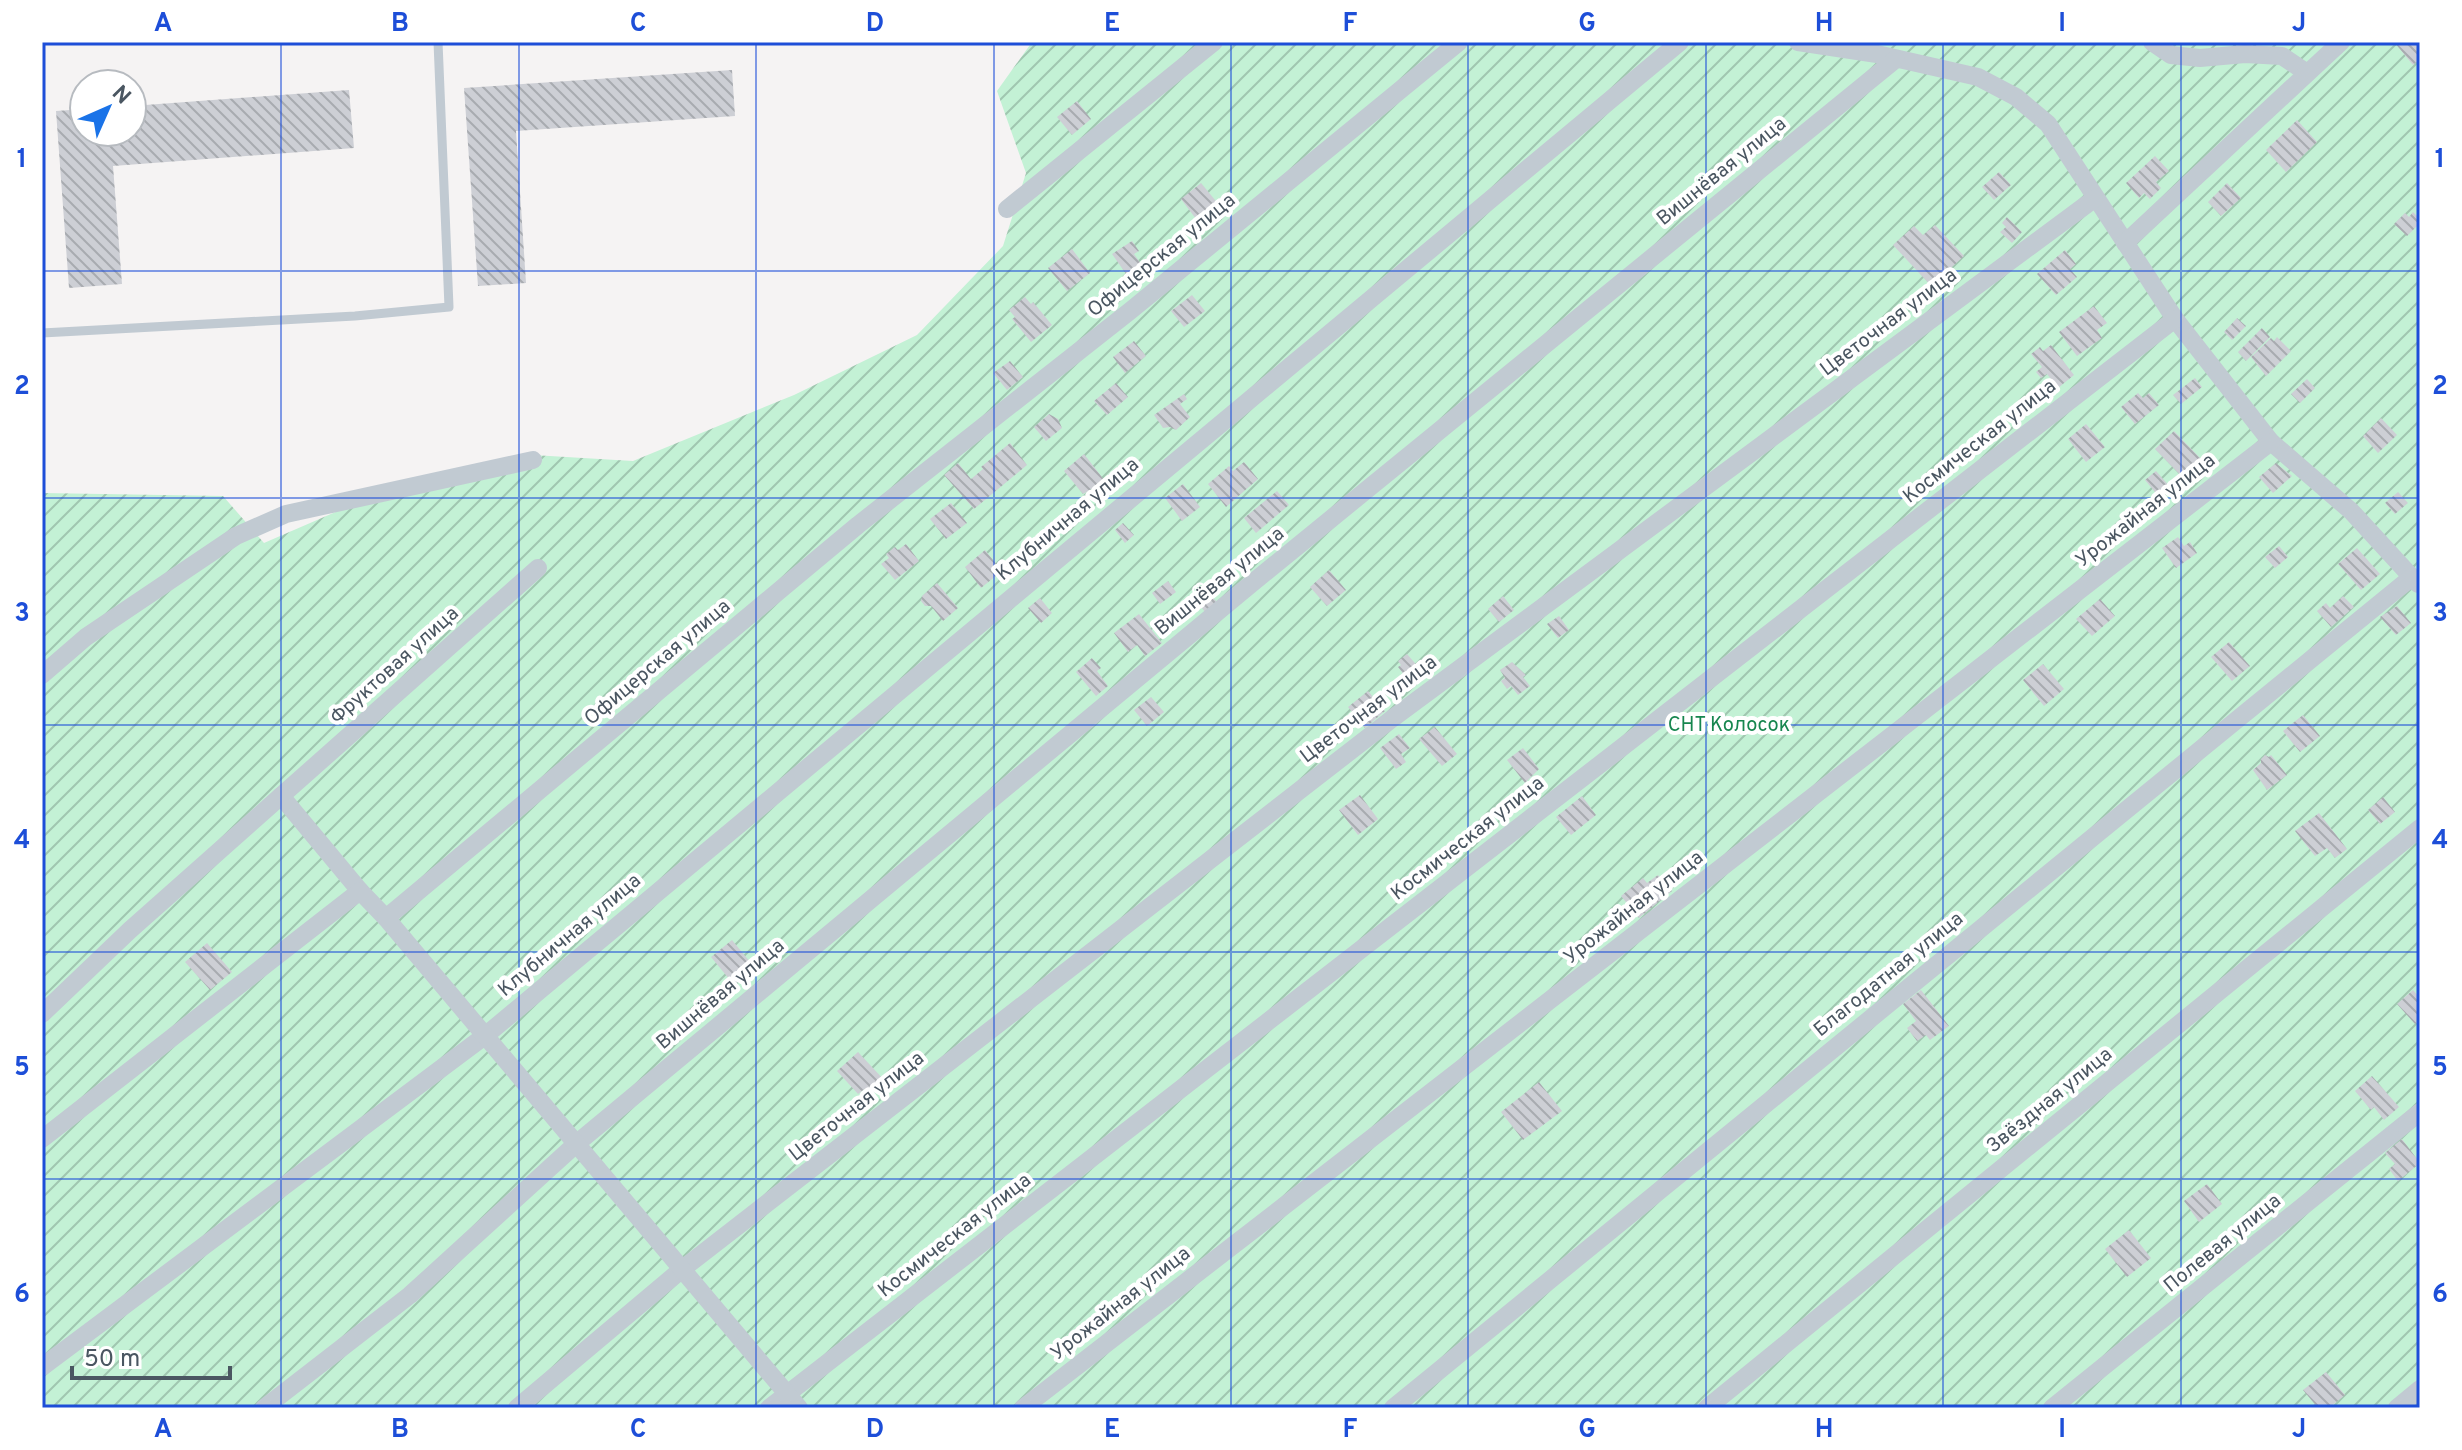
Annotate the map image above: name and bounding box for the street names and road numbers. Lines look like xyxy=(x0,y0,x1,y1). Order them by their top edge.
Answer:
street label: Вишнёвая улица xyxy=(1652,112,1792,232)
street label: Офицерская улица xyxy=(1083,188,1241,324)
street label: Цветочная улица xyxy=(1815,263,1963,383)
street label: Космическая улица xyxy=(1898,374,2062,510)
street label: Урожайная улица xyxy=(2071,448,2221,574)
street label: Клубничная улица xyxy=(991,453,1145,587)
street label: Вишнёвая улица xyxy=(1150,522,1290,642)
street label: Офицерская улица xyxy=(579,594,737,732)
street label: Фруктовая улица xyxy=(325,601,465,731)
street label: Цветочная улица xyxy=(1295,650,1443,770)
street label: Космическая улица xyxy=(1386,771,1550,907)
street label: Урожайная улица xyxy=(1559,845,1709,971)
street label: Клубничная улица xyxy=(493,869,647,1003)
street label: Благодатная улица xyxy=(1809,907,1969,1043)
street label: Вишнёвая улица xyxy=(652,934,790,1056)
street label: Звёздная улица xyxy=(1982,1042,2118,1160)
street label: Цветочная улица xyxy=(784,1046,930,1168)
street label: Космическая улица xyxy=(873,1168,1037,1304)
street label: Полевая улица xyxy=(2159,1189,2287,1299)
street label: Урожайная улица xyxy=(1046,1241,1196,1367)

